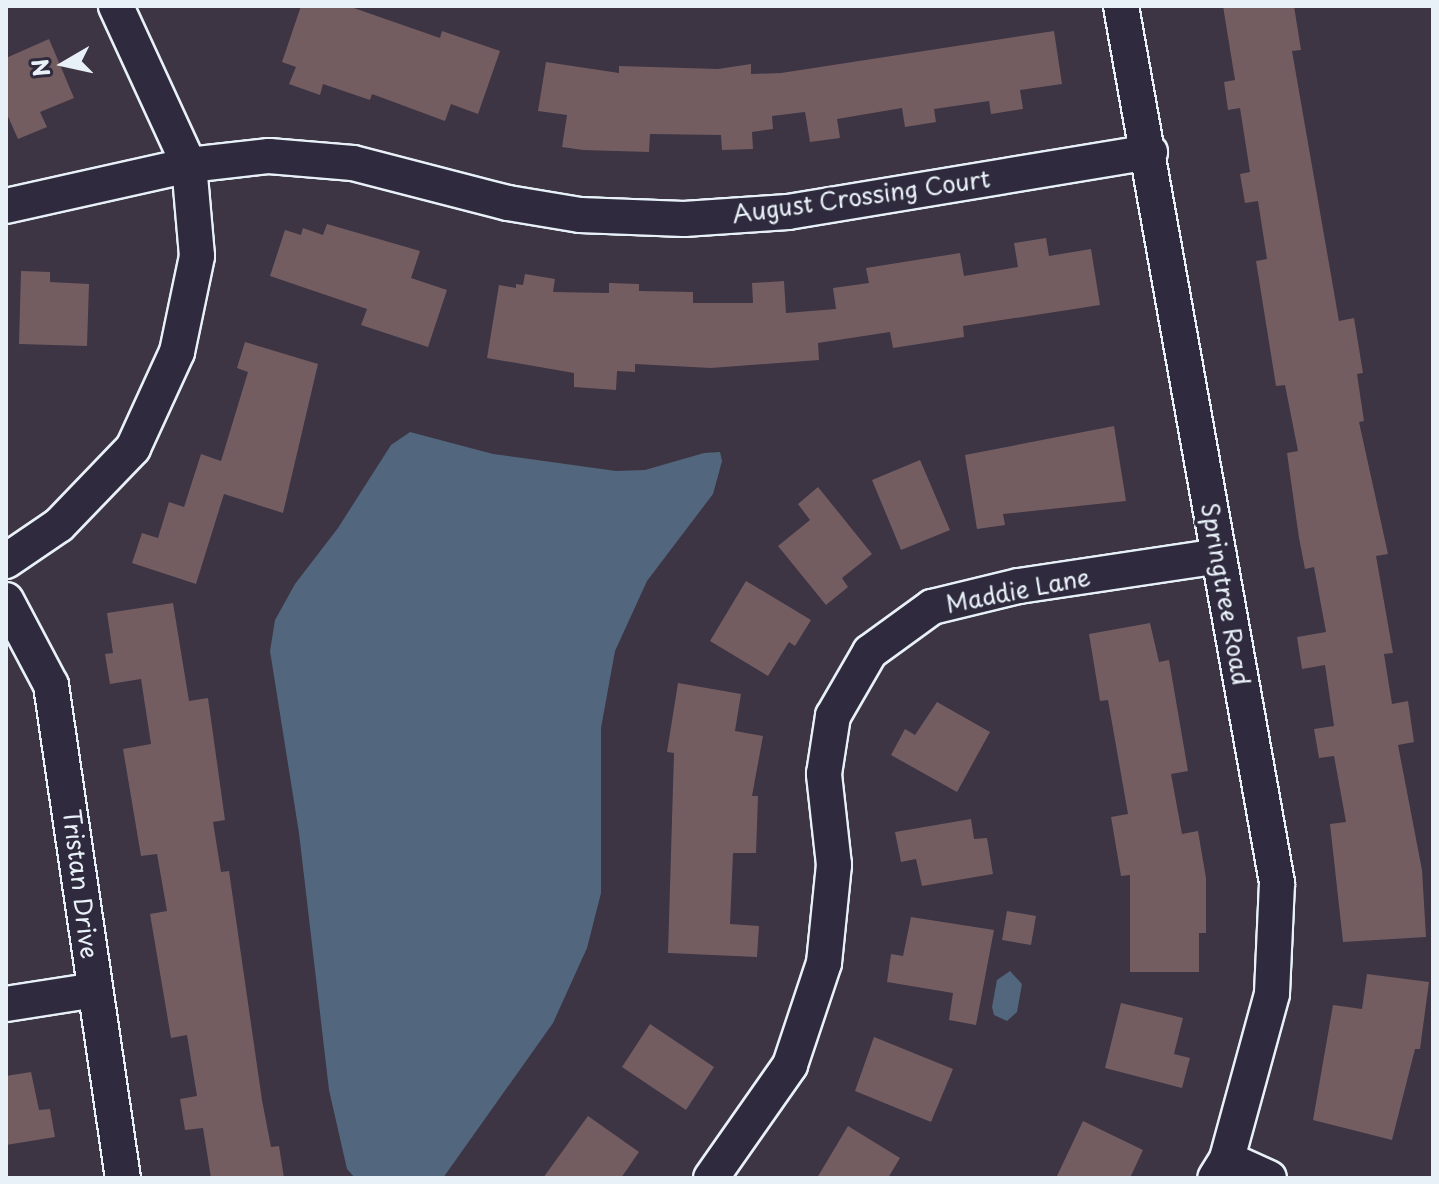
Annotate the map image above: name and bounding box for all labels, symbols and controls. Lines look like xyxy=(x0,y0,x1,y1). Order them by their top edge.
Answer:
north arrow xyxy=(24,24,104,104)
text: N xyxy=(22,57,57,79)
street label: August Crossing Court xyxy=(730,164,992,228)
street label: Springtree Road xyxy=(1196,499,1256,689)
street label: Maddie Lane xyxy=(943,562,1093,618)
street label: Tristan Drive xyxy=(58,808,104,960)

